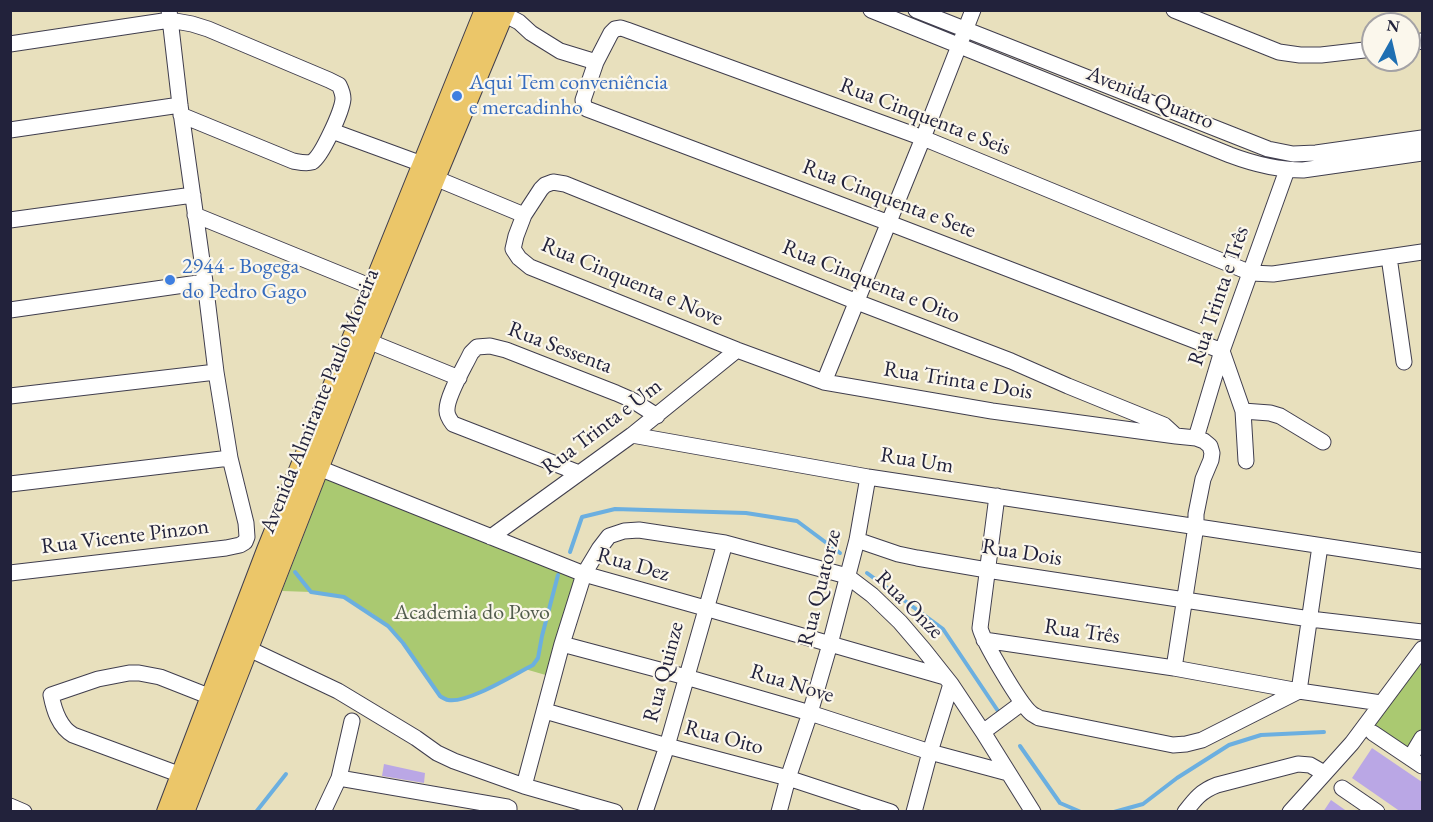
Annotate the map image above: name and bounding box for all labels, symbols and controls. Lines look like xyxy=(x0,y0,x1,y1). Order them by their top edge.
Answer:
north arrow xyxy=(1361,12,1421,72)
text: N xyxy=(1385,14,1401,37)
street label: Avenida Quatro xyxy=(1082,60,1218,136)
place label: Aqui Tem conveniência e mercadinho xyxy=(469,70,668,122)
street label: Rua Cinquenta e Seis xyxy=(836,72,1014,162)
marker: Aqui Tem conveniência e mercadinho xyxy=(450,89,464,103)
street label: Rua Cinquenta e Sete xyxy=(799,154,979,244)
street label: Rua Trinta e Três xyxy=(1183,223,1255,369)
street label: Rua Cinquenta e Nove xyxy=(537,232,727,332)
street label: Rua Cinquenta e Oito xyxy=(778,234,964,330)
place label: 2944 - Bogega do Pedro Gago xyxy=(182,254,307,306)
street label: Avenida Almirante Paulo Moreira xyxy=(255,265,385,537)
marker: 2944 - Bogega do Pedro Gago xyxy=(163,273,177,287)
street label: Rua Sessenta xyxy=(504,316,616,380)
street label: Rua Trinta e Dois xyxy=(882,356,1034,406)
street label: Rua Trinta e Um xyxy=(537,373,667,481)
street label: Rua Um xyxy=(878,442,956,480)
street label: Rua Vicente Pinzon xyxy=(40,514,210,560)
street label: Rua Quatorze xyxy=(793,527,847,649)
street label: Rua Dois xyxy=(980,534,1064,572)
street label: Rua Dez xyxy=(594,542,672,588)
street label: Rua Onze xyxy=(869,565,949,645)
park label: Academia do Povo xyxy=(394,600,550,626)
street label: Rua Três xyxy=(1043,614,1121,650)
street label: Rua Quinze xyxy=(638,619,690,725)
street label: Rua Nove xyxy=(747,659,837,709)
street label: Rua Oito xyxy=(682,715,766,761)

